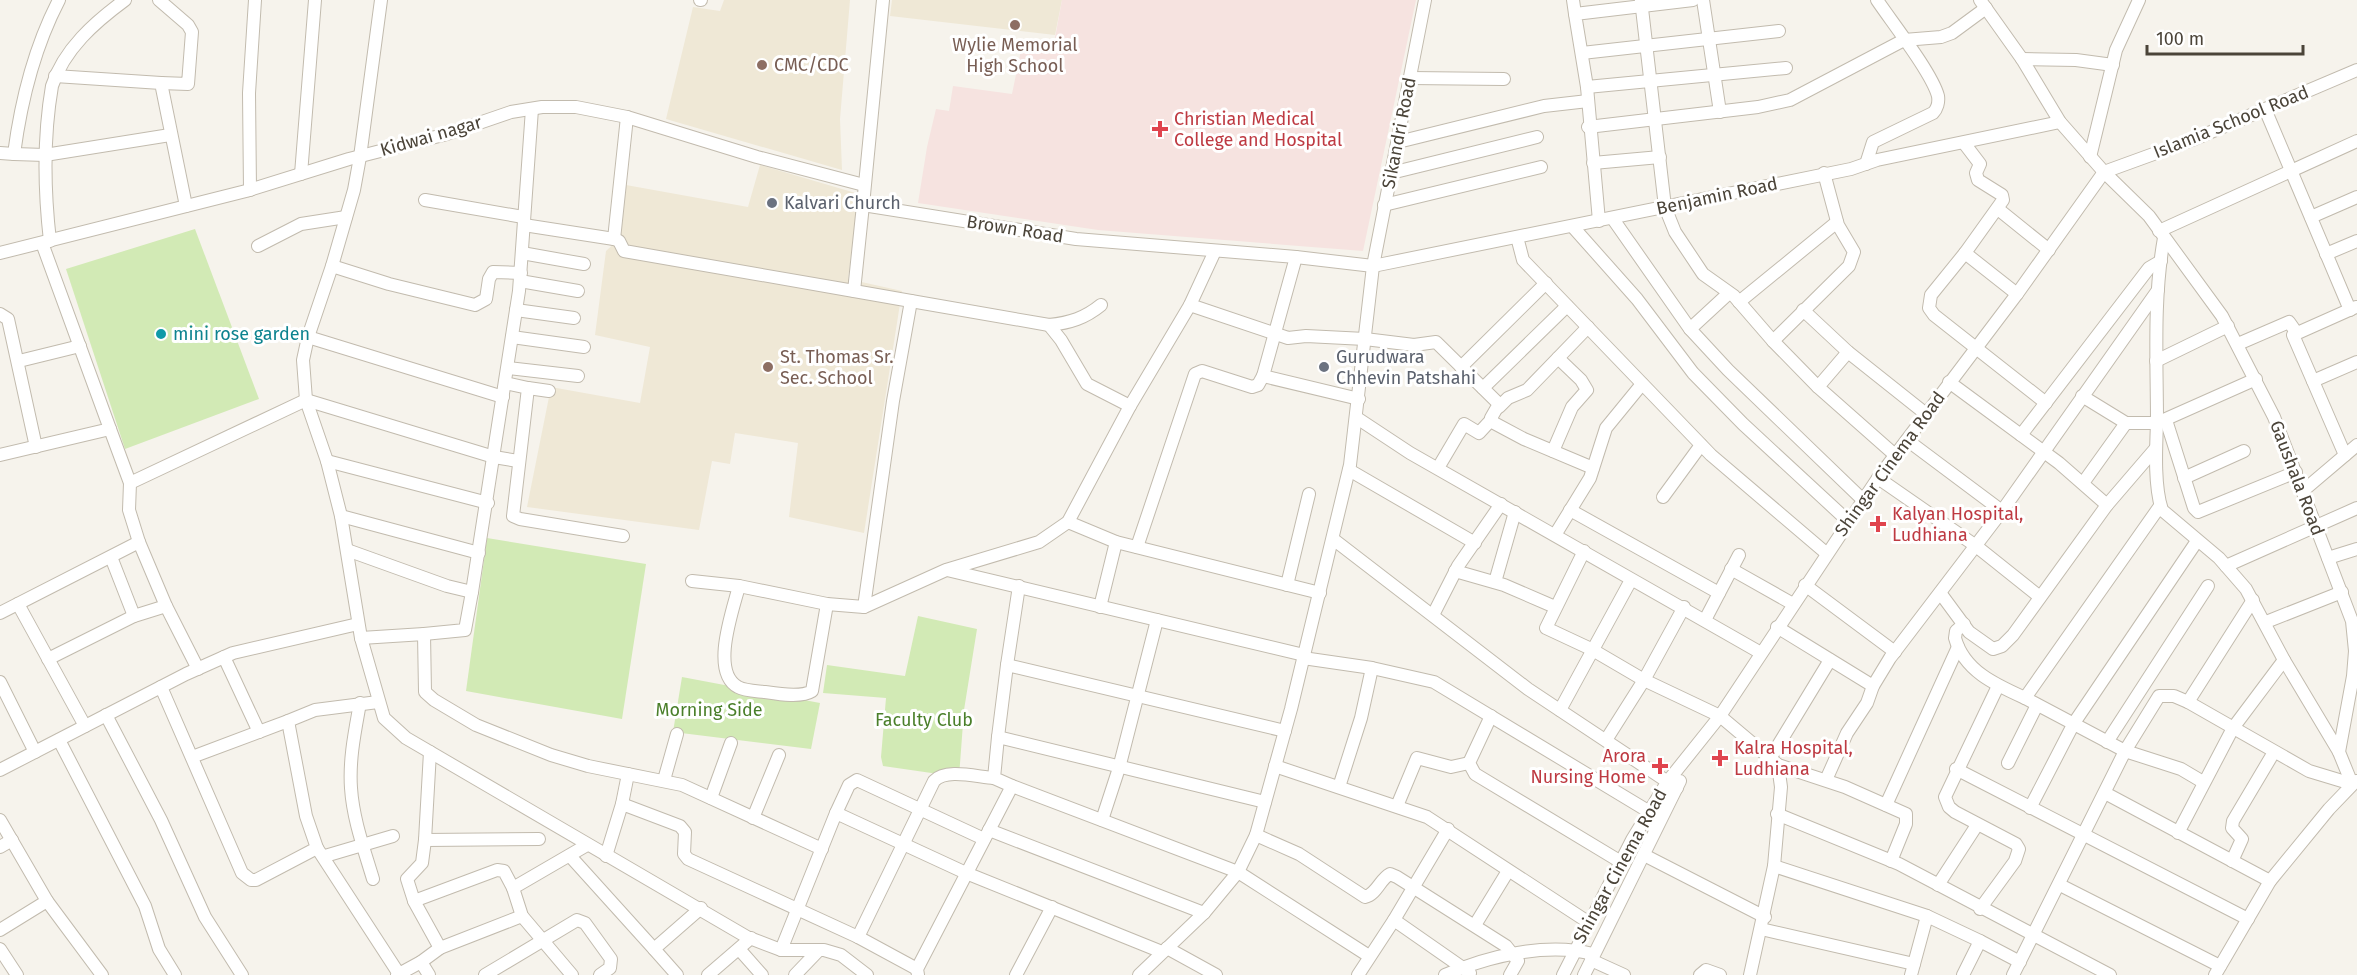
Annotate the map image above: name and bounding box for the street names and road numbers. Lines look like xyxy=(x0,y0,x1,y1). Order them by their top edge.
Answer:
street label: Sikandri Road xyxy=(1377,75,1421,191)
street label: Islamia School Road xyxy=(2150,81,2312,163)
street label: Kidwai nagar xyxy=(378,111,484,161)
street label: Benjamin Road xyxy=(1654,172,1780,220)
street label: Brown Road xyxy=(965,211,1065,247)
street label: Shingar Cinema Road xyxy=(1830,387,1950,541)
street label: Gaushala Road xyxy=(2265,417,2329,539)
street label: Shingar Cinema Road xyxy=(1568,785,1672,947)

